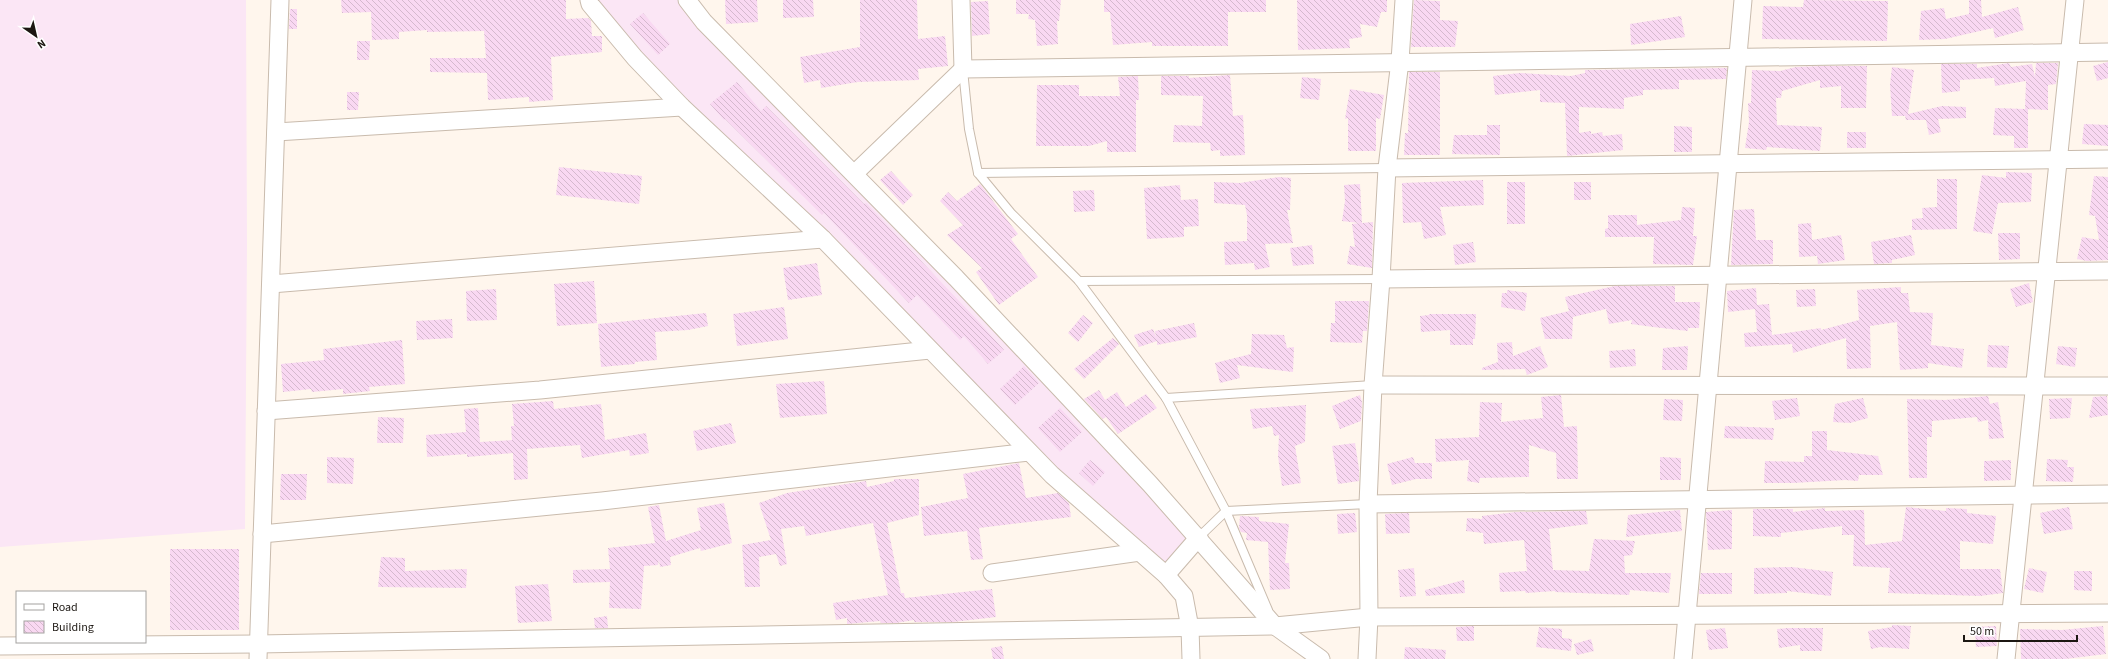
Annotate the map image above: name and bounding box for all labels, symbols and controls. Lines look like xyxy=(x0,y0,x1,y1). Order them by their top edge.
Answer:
north arrow xyxy=(16,16,56,56)
text: N xyxy=(34,36,49,52)
legend xyxy=(16,591,146,643)
text: Road xyxy=(52,599,78,616)
scale bar xyxy=(1964,617,2077,643)
text: Building xyxy=(52,619,94,636)
text: 50 m xyxy=(1970,623,1994,640)

